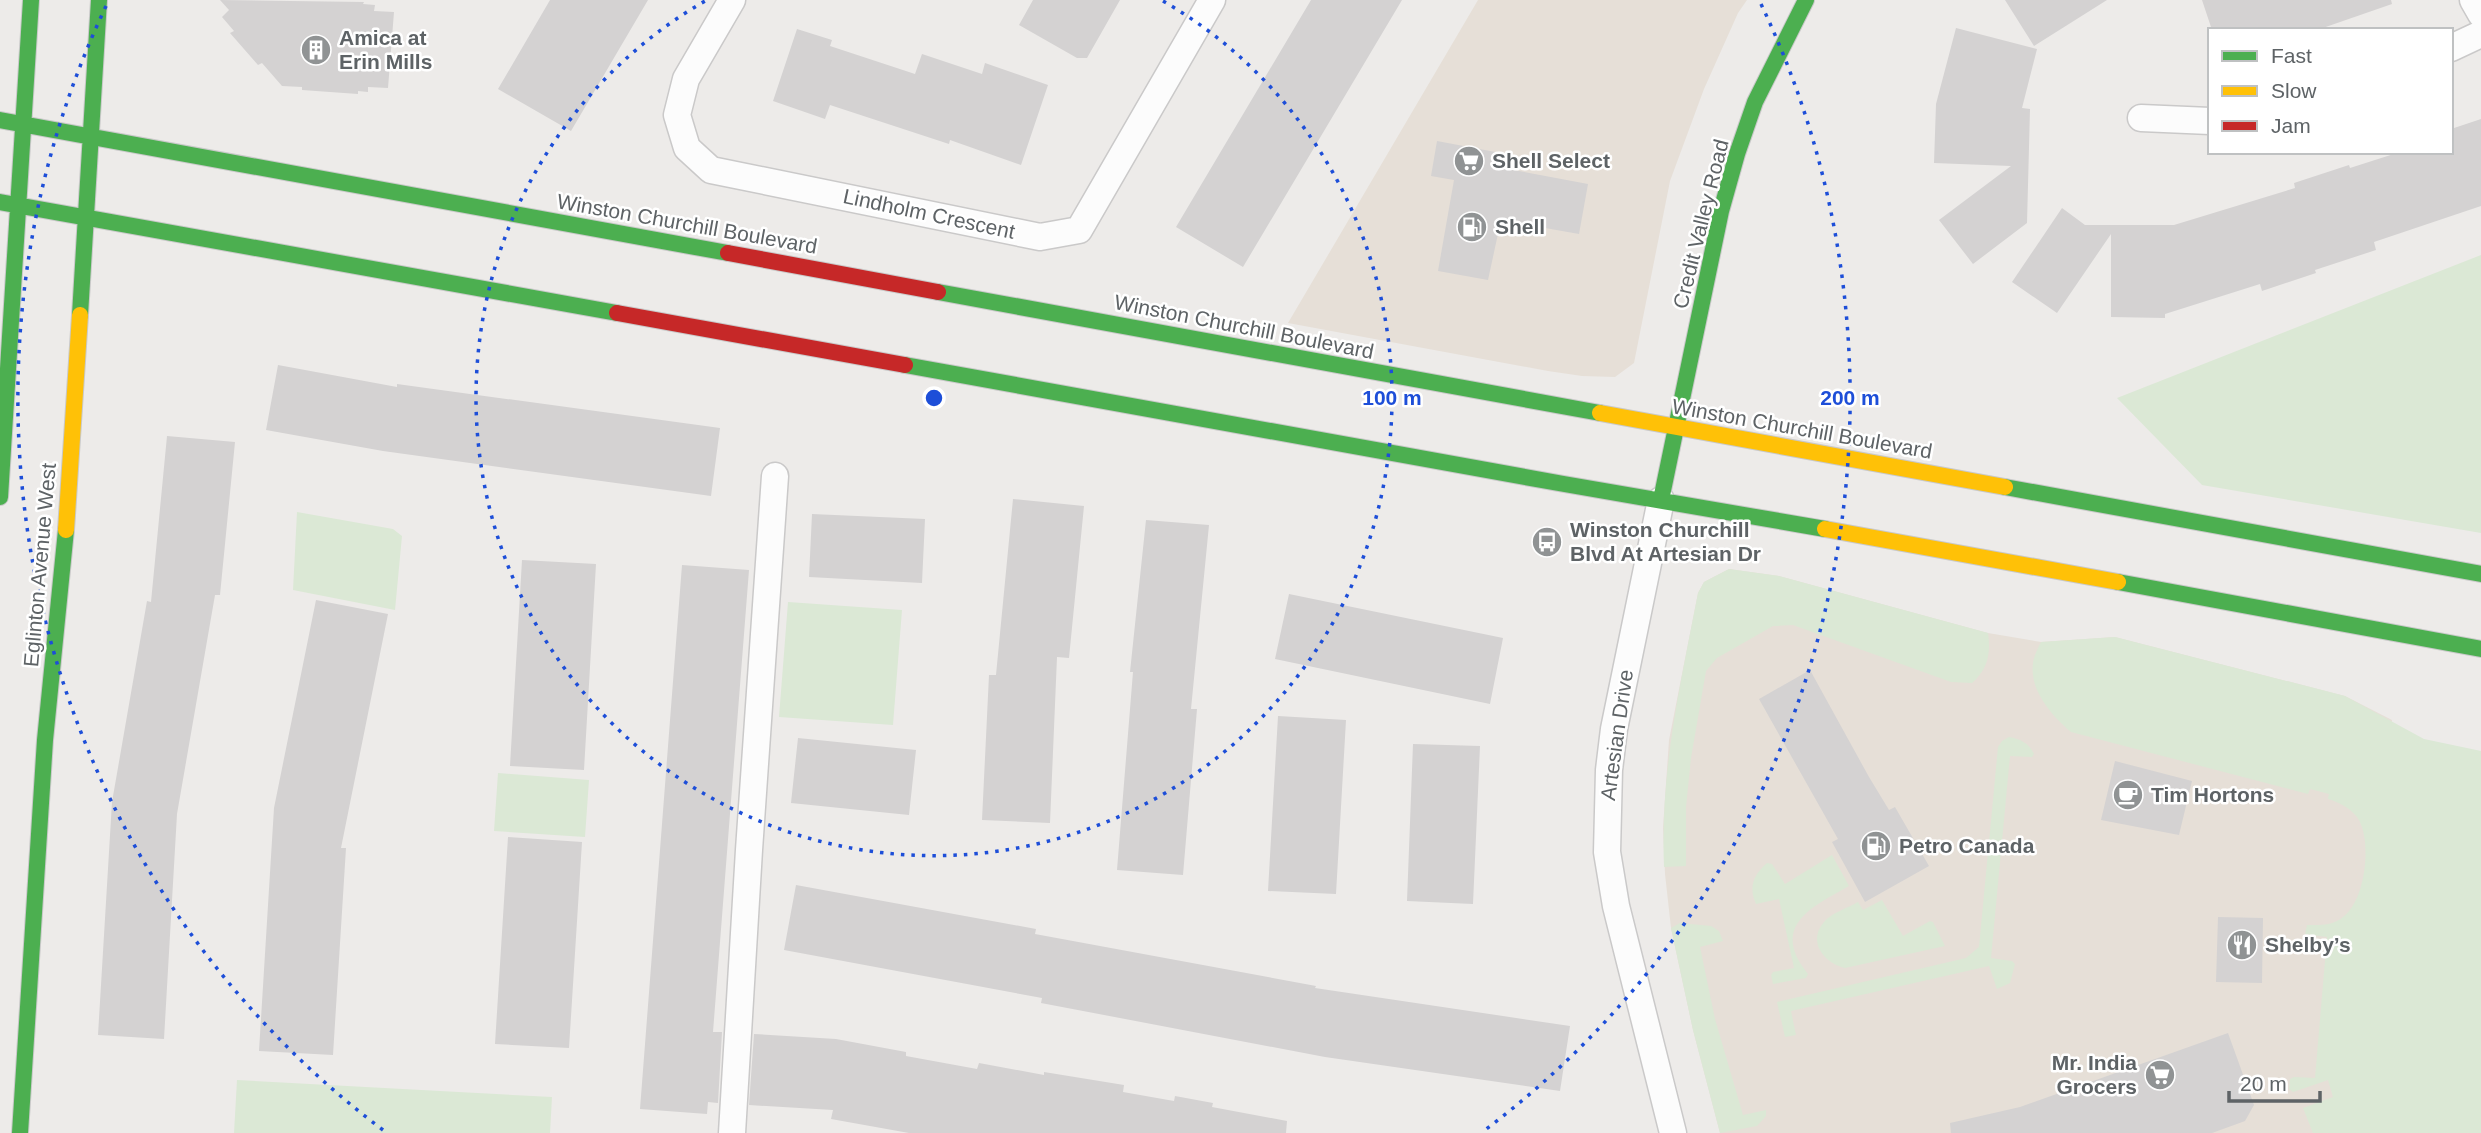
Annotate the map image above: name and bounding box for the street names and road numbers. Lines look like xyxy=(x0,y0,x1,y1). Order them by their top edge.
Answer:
street label: Credit Valley Road xyxy=(1668,137,1733,311)
street label: Lindholm Crescent xyxy=(841,184,1017,243)
street label: Winston Churchill Boulevard xyxy=(555,189,819,258)
street label: Winston Churchill Boulevard xyxy=(1112,290,1376,363)
street label: Winston Churchill Boulevard xyxy=(1670,394,1934,463)
street label: Eglinton Avenue West xyxy=(19,462,60,668)
street label: Artesian Drive xyxy=(1596,668,1637,802)

